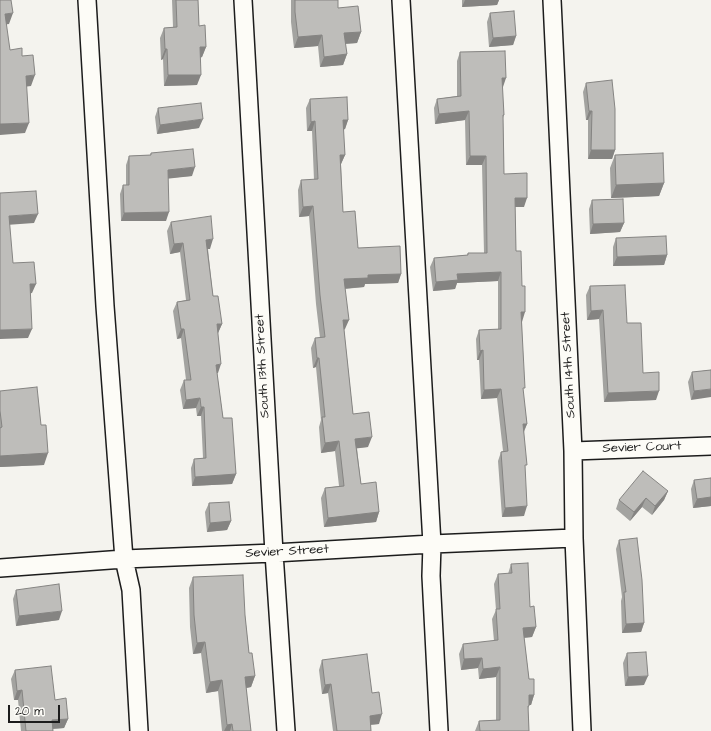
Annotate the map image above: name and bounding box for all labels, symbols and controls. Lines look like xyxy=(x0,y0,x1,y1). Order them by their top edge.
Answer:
street label: South 14th Street xyxy=(558,311,580,419)
street label: South 13th Street xyxy=(252,313,274,419)
street label: Sevier Court xyxy=(602,439,682,457)
street label: Sevier Street xyxy=(245,542,329,562)
scale bar xyxy=(10,697,62,723)
text: 20 m xyxy=(15,703,44,720)

